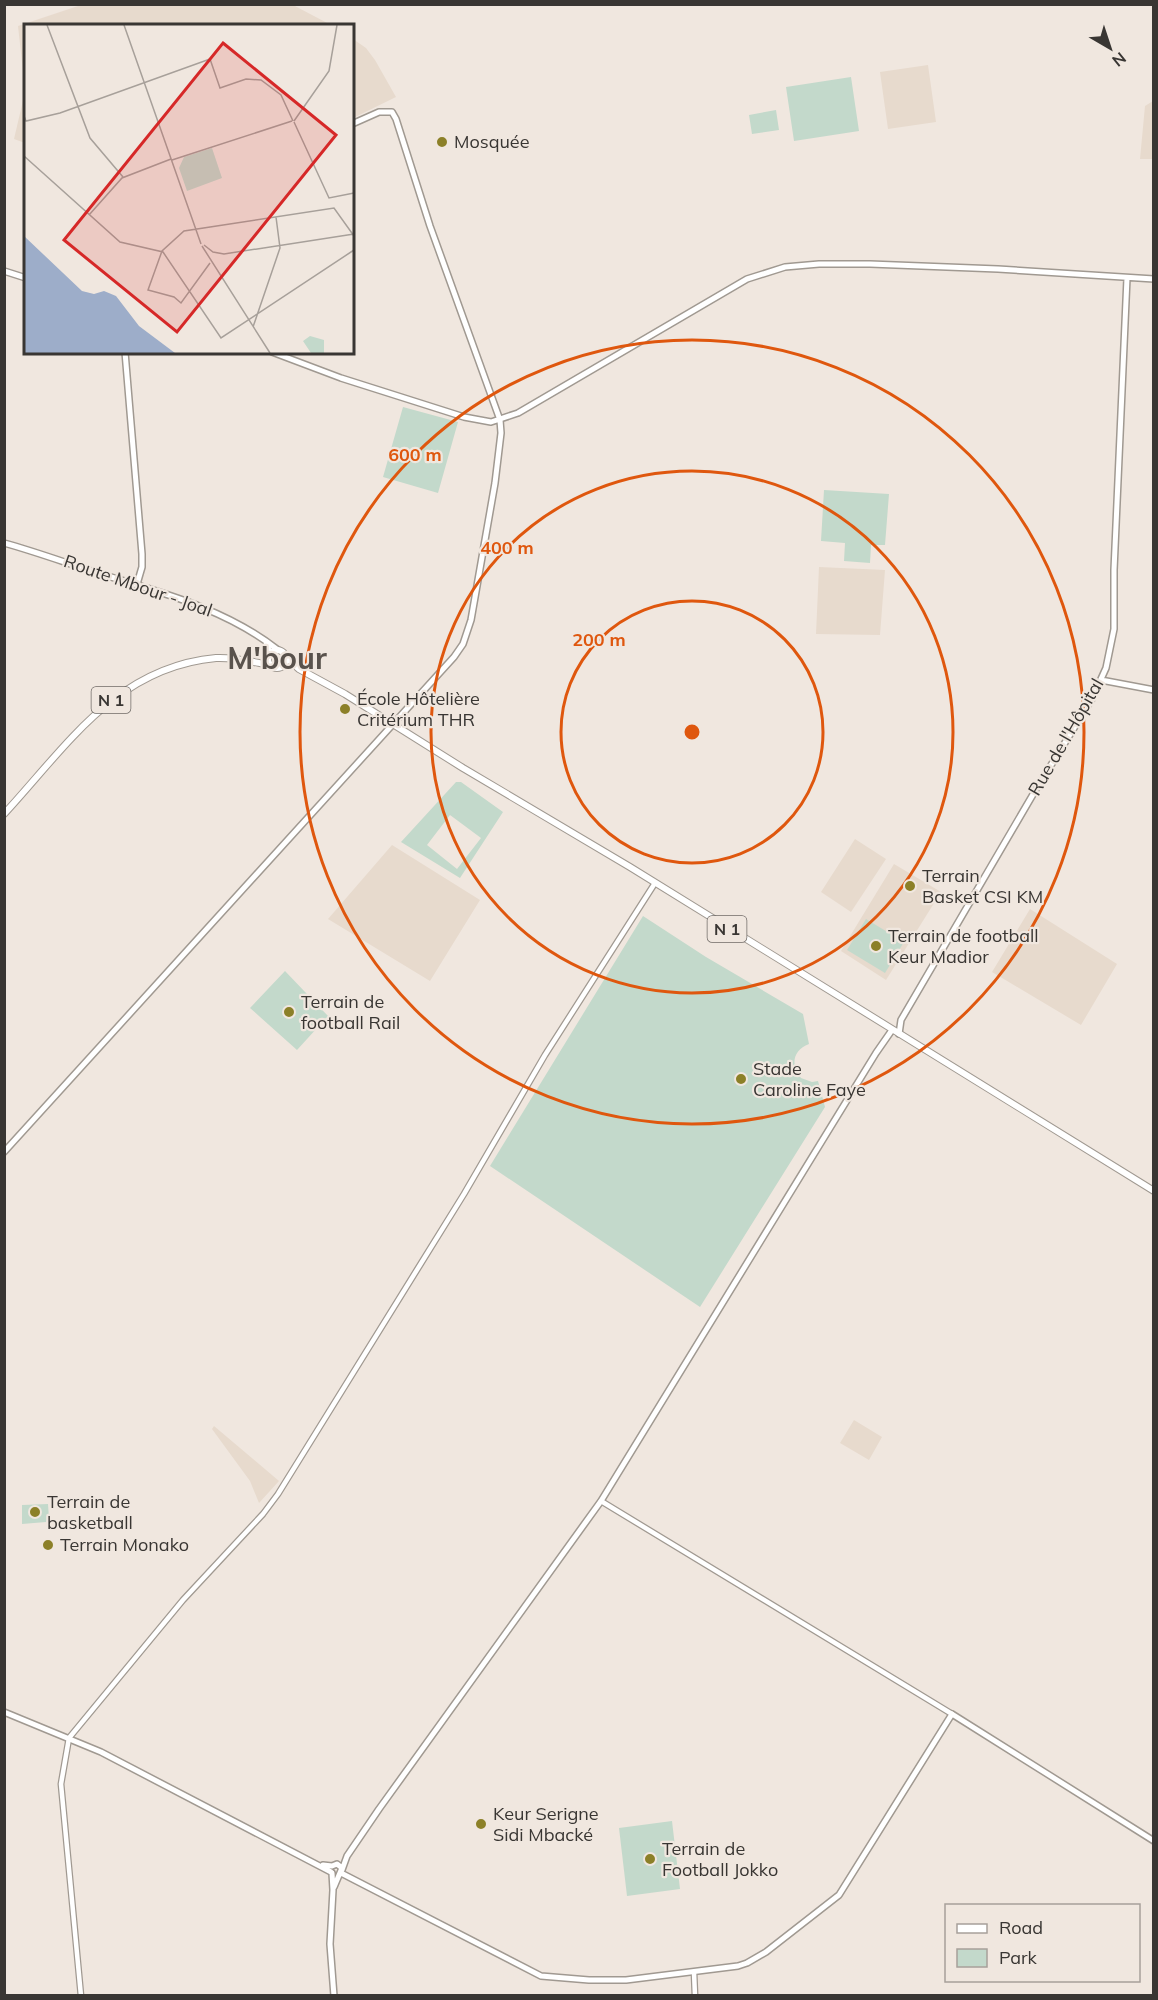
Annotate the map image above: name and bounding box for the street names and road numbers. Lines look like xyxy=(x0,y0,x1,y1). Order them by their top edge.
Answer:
street label: Route Mbour - Joal xyxy=(61,549,215,622)
street label: Rue de l'Hôpital xyxy=(1023,674,1108,799)
road number: N 1 xyxy=(92,687,130,713)
road number: N 1 xyxy=(708,916,746,942)

